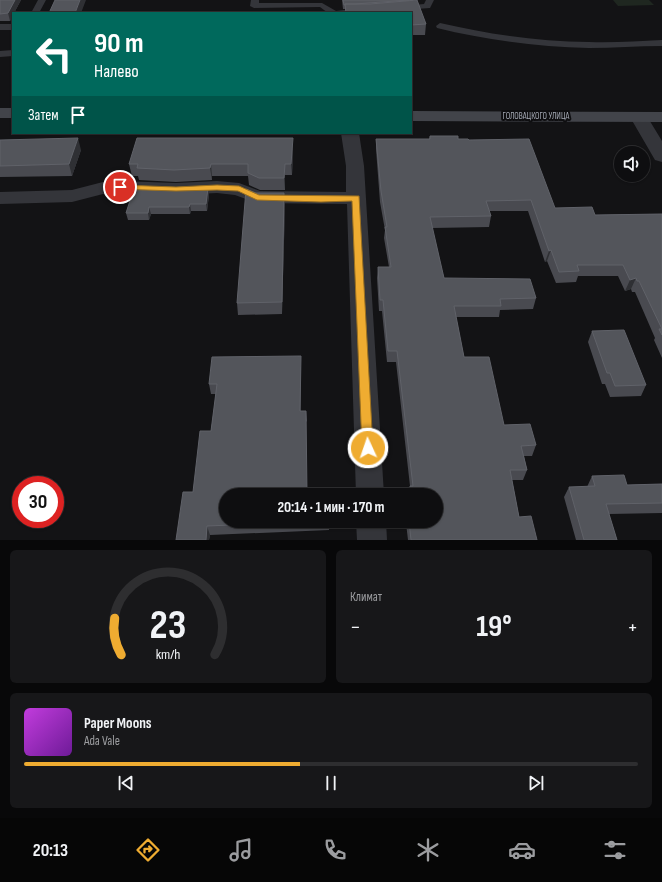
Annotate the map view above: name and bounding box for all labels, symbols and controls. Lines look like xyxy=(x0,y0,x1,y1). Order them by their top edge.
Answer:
text: 90 m xyxy=(94,27,144,60)
icon: left xyxy=(28,28,80,80)
text: Налево xyxy=(94,61,139,82)
icon: arrive xyxy=(67,104,89,126)
text: Затем xyxy=(28,106,59,125)
street label: ГОЛОВАЦКОГО УЛИЦА xyxy=(503,111,570,122)
map controls xyxy=(614,146,650,182)
button: sound xyxy=(614,146,650,182)
pin xyxy=(103,170,137,204)
icon: arrive xyxy=(109,176,131,198)
position arrow xyxy=(347,427,389,469)
speed limit sign: 30 xyxy=(12,476,64,528)
text: 20:14 · 1 мин · 170 m xyxy=(277,498,385,517)
text: Климат xyxy=(350,589,382,605)
text: 23 xyxy=(150,600,186,649)
text: 19° xyxy=(476,609,512,645)
text: − xyxy=(350,614,361,641)
text: + xyxy=(627,614,638,641)
text: km/h xyxy=(156,645,180,662)
text: Paper Moons xyxy=(84,714,152,733)
text: Ada Vale xyxy=(84,733,120,749)
icon: previous xyxy=(115,772,137,794)
icon: pause xyxy=(320,772,342,794)
icon: next xyxy=(525,772,547,794)
icon: directions xyxy=(134,836,162,864)
icon: music xyxy=(227,836,255,864)
icon: phone xyxy=(321,836,349,864)
icon: climate xyxy=(414,836,442,864)
icon: car xyxy=(508,836,536,864)
icon: filters xyxy=(601,836,629,864)
text: 20:13 xyxy=(33,840,68,861)

